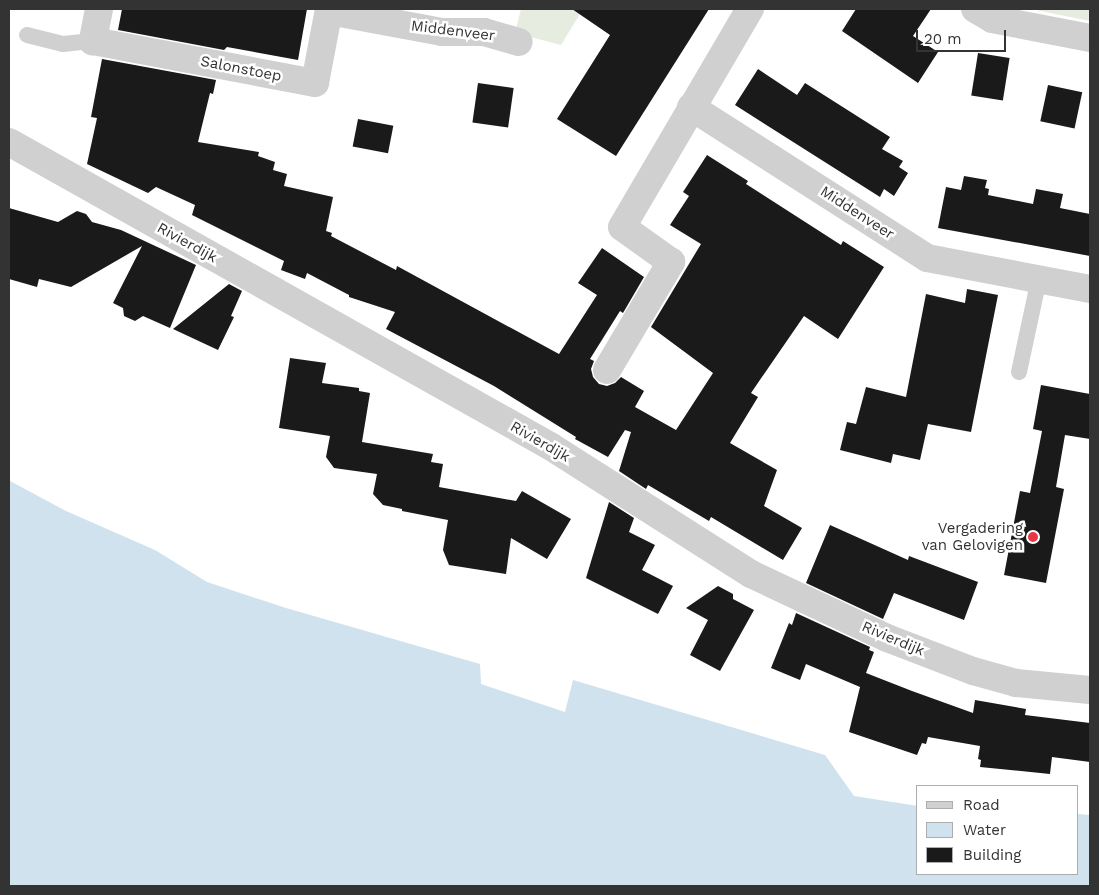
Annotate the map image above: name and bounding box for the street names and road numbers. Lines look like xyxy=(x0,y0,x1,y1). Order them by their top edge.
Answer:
street label: Middenveer xyxy=(410,17,496,45)
street label: Salonstoep xyxy=(199,52,283,86)
street label: Middenveer xyxy=(817,182,897,244)
street label: Rivierdijk xyxy=(154,219,220,267)
street label: Rivierdijk xyxy=(507,418,573,466)
street label: Rivierdijk xyxy=(859,618,927,660)

